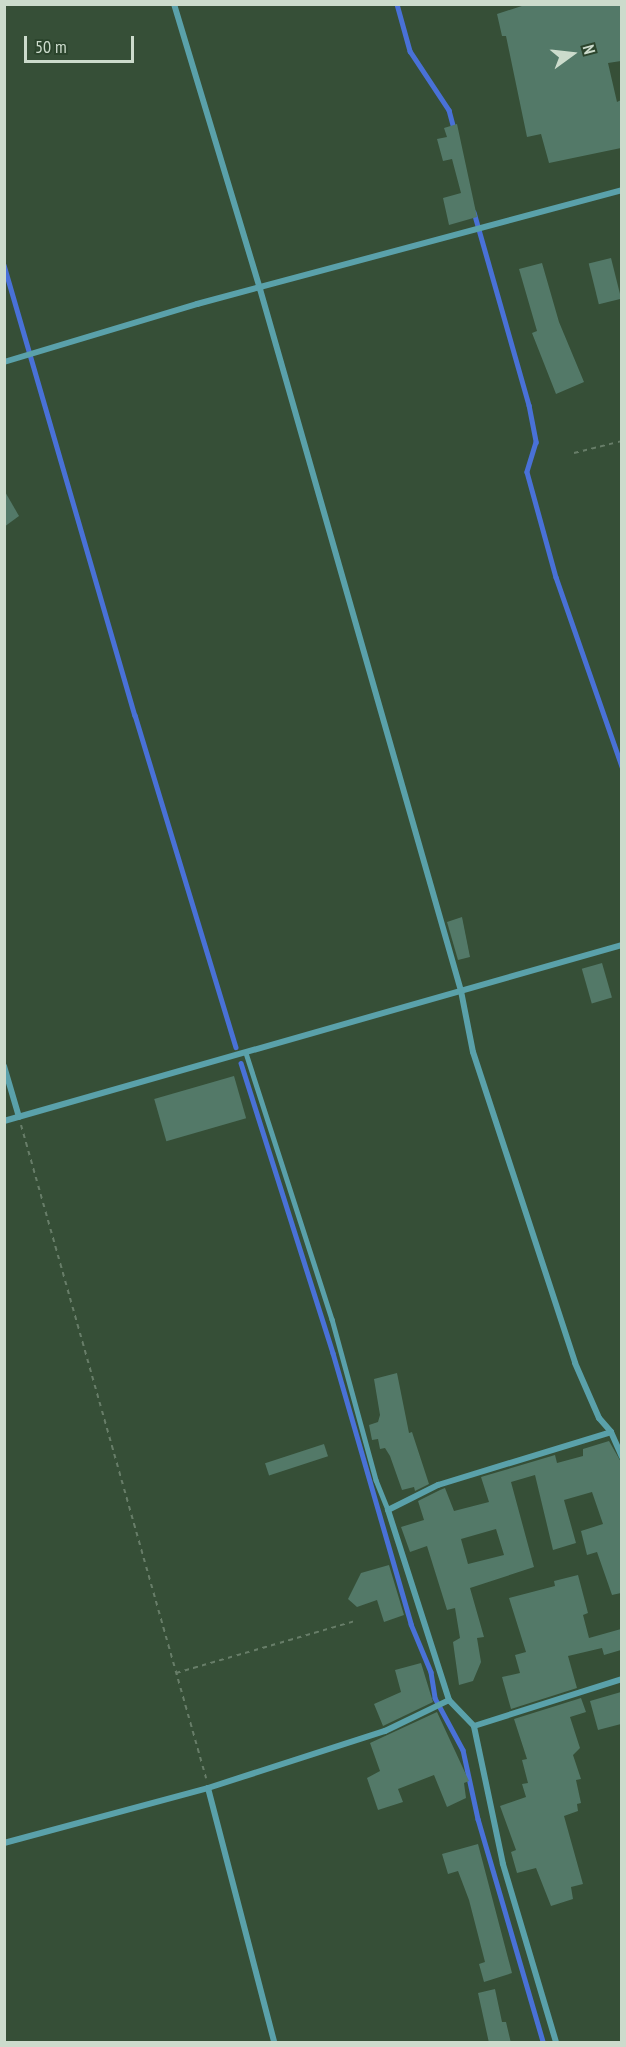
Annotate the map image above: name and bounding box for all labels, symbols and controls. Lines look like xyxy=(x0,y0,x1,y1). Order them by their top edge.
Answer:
scale bar xyxy=(27,24,136,62)
north arrow xyxy=(542,24,602,84)
text: 50 m xyxy=(35,35,67,58)
text: N xyxy=(579,43,600,56)

